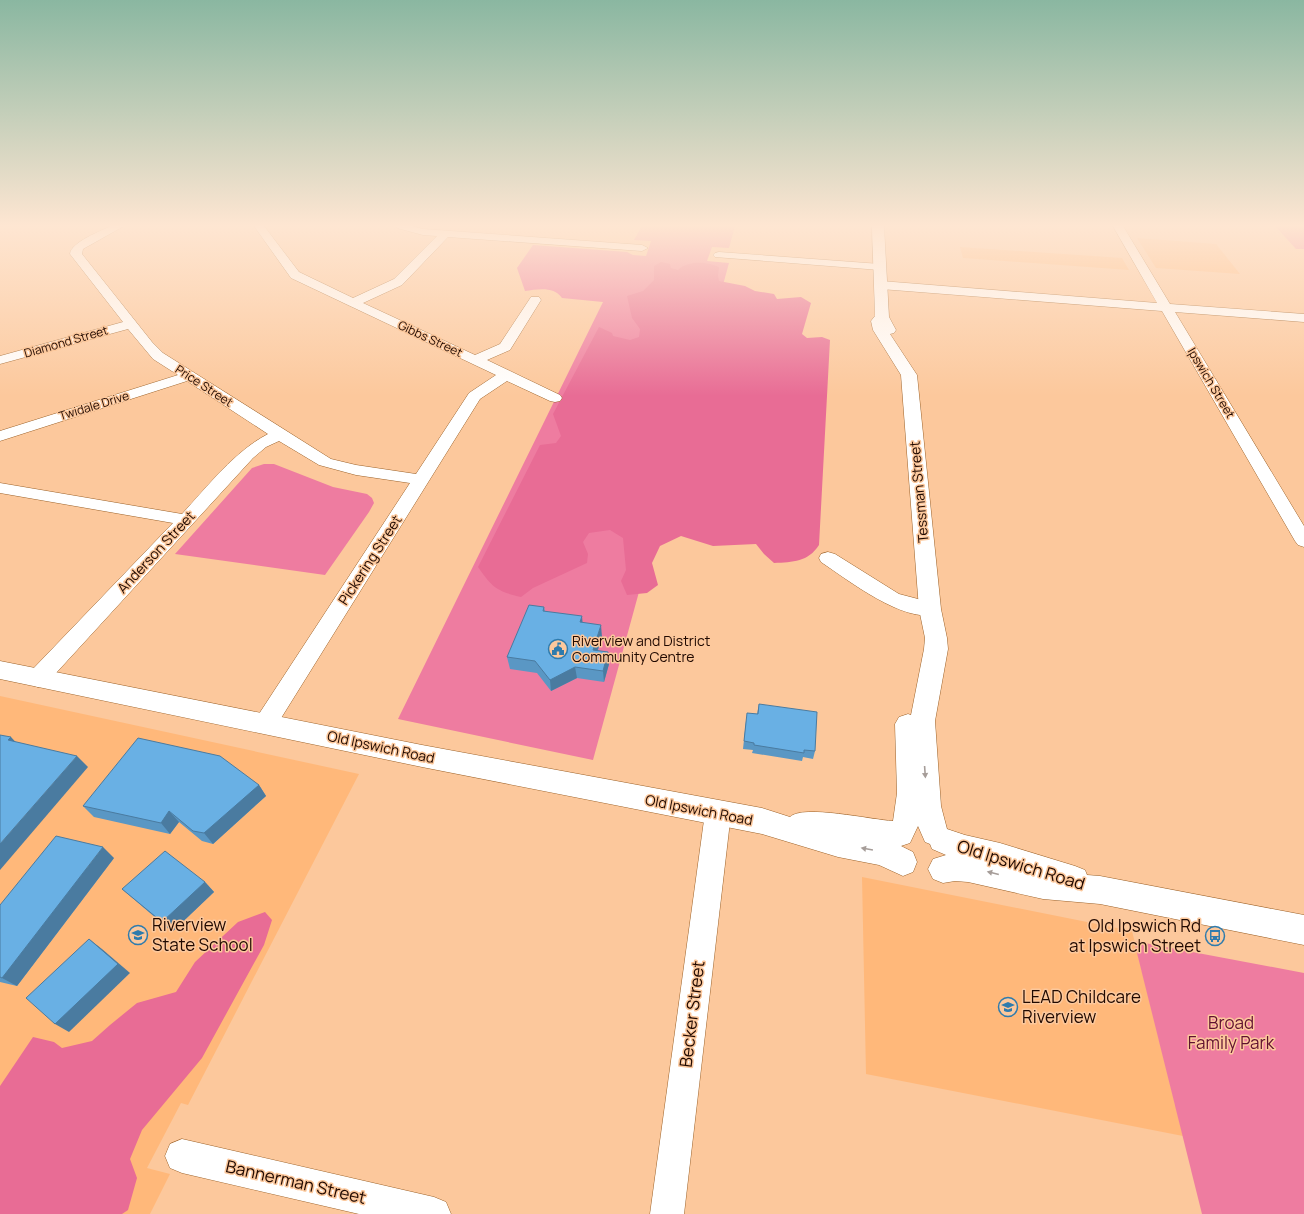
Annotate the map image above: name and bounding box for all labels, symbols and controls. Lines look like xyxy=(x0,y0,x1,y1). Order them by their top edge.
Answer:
street label: Gibbs Street xyxy=(395,316,465,361)
street label: Diamond Street xyxy=(22,321,110,362)
street label: Ipswich Street xyxy=(1184,344,1239,421)
street label: Price Street xyxy=(172,361,237,411)
street label: Twidale Drive xyxy=(57,387,131,424)
street label: Tessman Street xyxy=(905,440,932,544)
street label: Anderson Street xyxy=(112,506,199,597)
street label: Pickering Street xyxy=(333,511,406,608)
place label: Riverview and District Community Centre xyxy=(572,631,711,666)
public building icon: Riverview and District Community Centre xyxy=(547,638,569,660)
street label: Old Ipswich Road xyxy=(326,726,436,767)
one-way arrow xyxy=(922,766,929,778)
street label: Old Ipswich Road xyxy=(644,790,754,829)
street label: Old Ipswich Road xyxy=(954,834,1088,895)
one-way arrow xyxy=(860,846,873,852)
one-way arrow xyxy=(987,870,999,876)
place label: Riverview State School xyxy=(152,913,253,956)
place label: Old Ipswich Rd at Ipswich Street xyxy=(1069,914,1201,957)
school or university icon: Riverview State School xyxy=(127,924,149,946)
bus stop icon: Old Ipswich Rd at Ipswich Street xyxy=(1204,925,1226,947)
street label: Becker Street xyxy=(674,959,709,1069)
place label: LEAD Childcare Riverview xyxy=(1022,985,1141,1028)
school or university icon: LEAD Childcare Riverview xyxy=(997,996,1019,1018)
park label: Broad Family Park xyxy=(1188,1011,1275,1054)
street label: Bannerman Street xyxy=(224,1154,369,1209)

